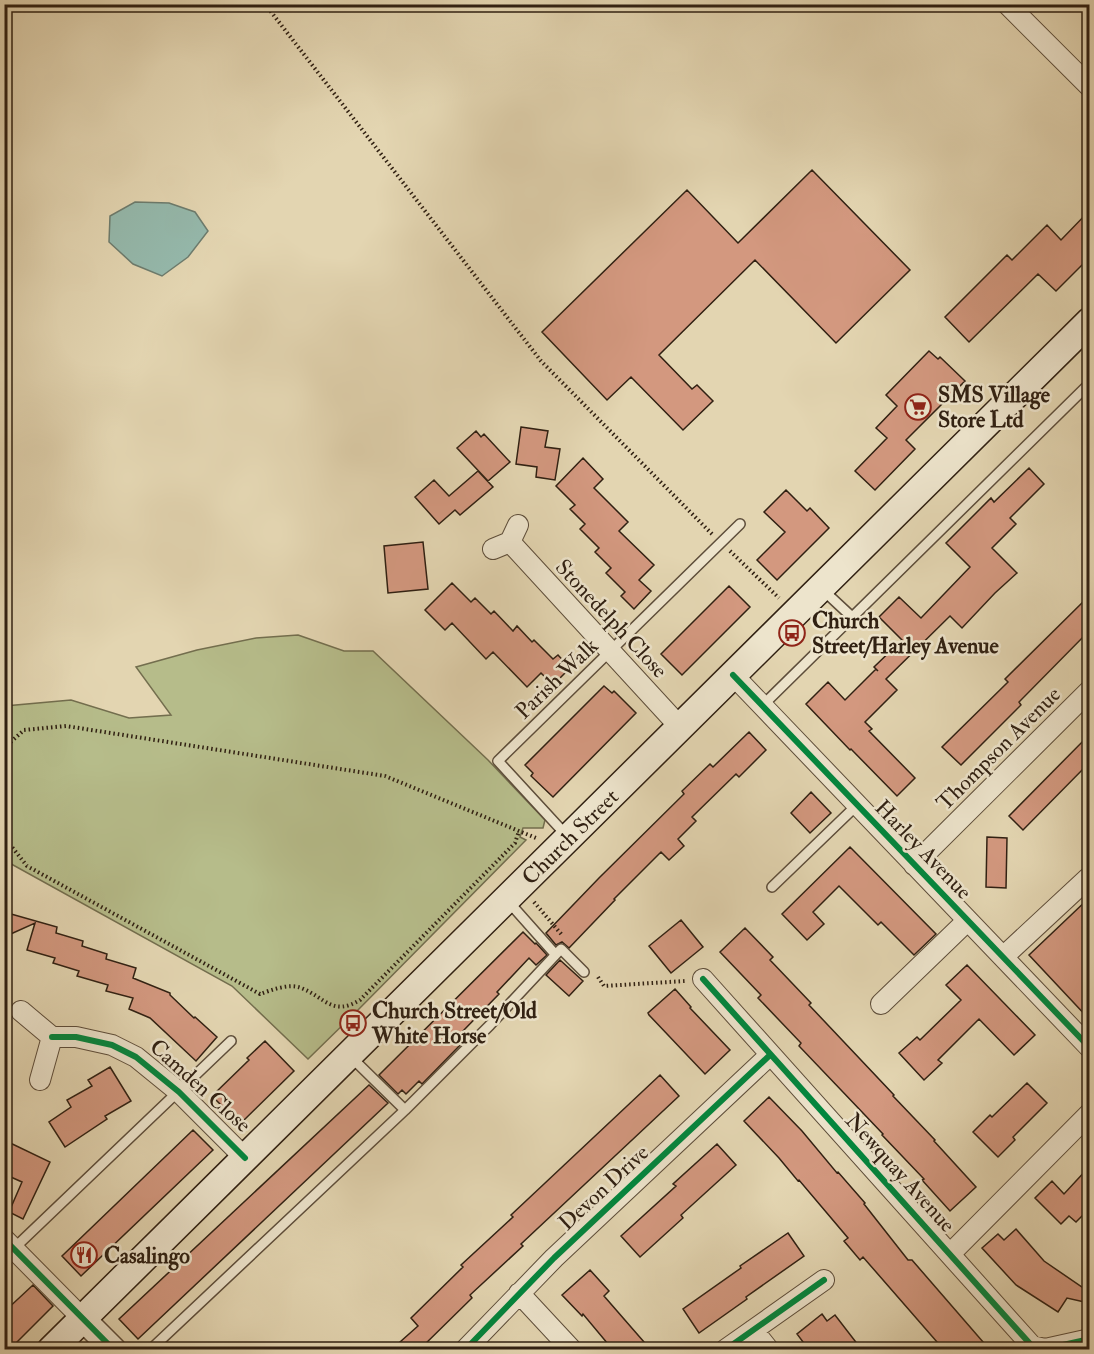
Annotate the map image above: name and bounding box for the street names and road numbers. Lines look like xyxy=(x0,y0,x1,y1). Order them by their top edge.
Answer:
street label: Stonedelph Close xyxy=(548,553,673,685)
street label: Parish Walk xyxy=(509,632,604,725)
street label: Thompson Avenue xyxy=(931,681,1067,817)
street label: Church Street xyxy=(516,783,625,891)
street label: Harley Avenue xyxy=(869,794,978,905)
street label: Camden Close xyxy=(144,1033,257,1139)
street label: Newquay Avenue xyxy=(839,1107,961,1238)
street label: Devon Drive xyxy=(553,1139,655,1237)

